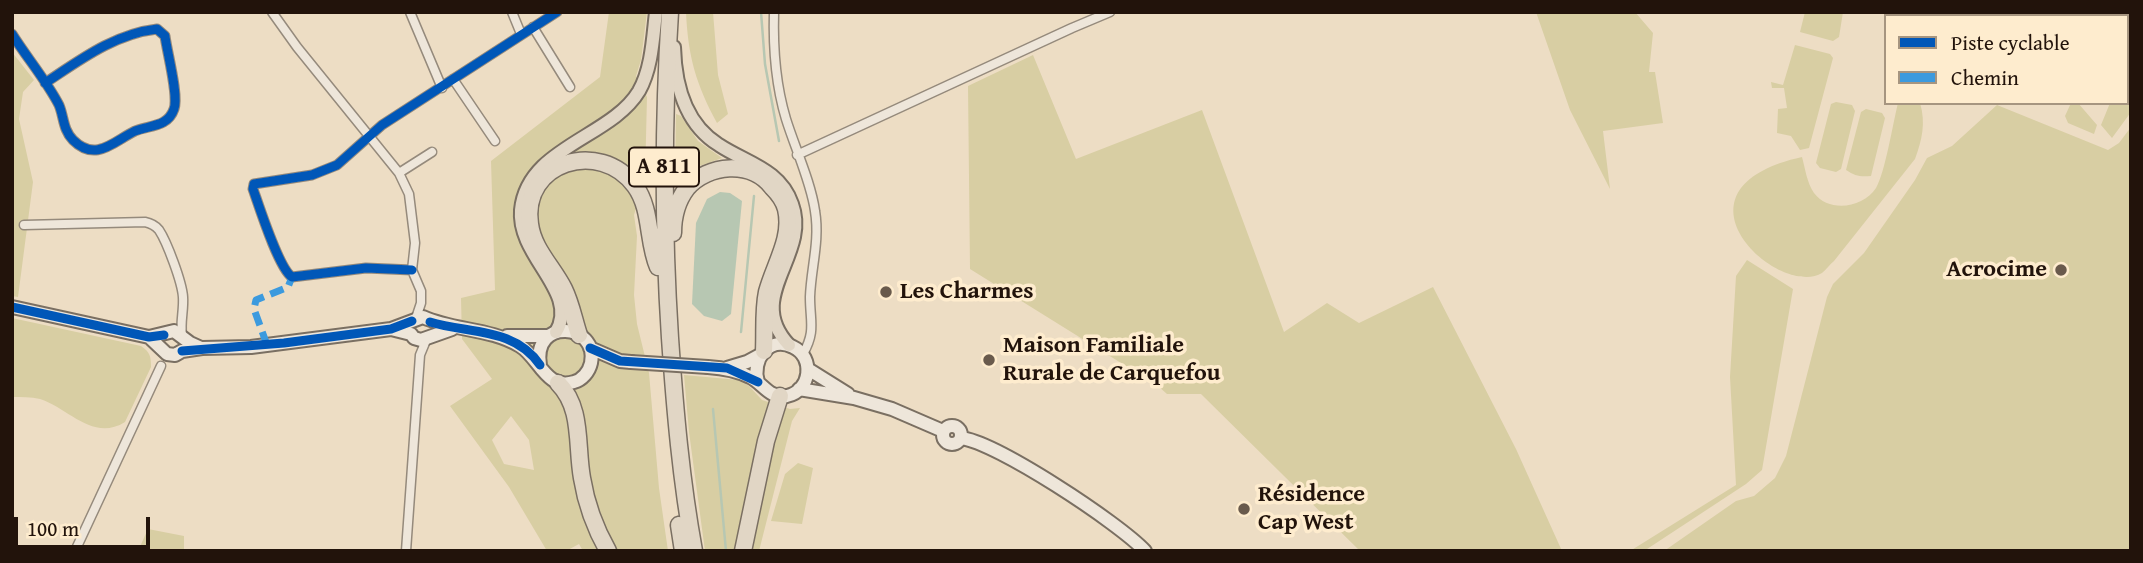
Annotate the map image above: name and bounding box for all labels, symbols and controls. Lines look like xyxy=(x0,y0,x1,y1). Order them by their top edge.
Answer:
legend xyxy=(1884,14,2129,105)
text: Piste cyclable xyxy=(1951,27,2070,58)
text: Chemin xyxy=(1951,62,2019,93)
road number: A 811 xyxy=(629,148,699,186)
place label: Acrocime xyxy=(1946,256,2047,284)
marker: Acrocime xyxy=(2053,262,2069,278)
place label: Les Charmes xyxy=(900,278,1034,306)
marker: Les Charmes xyxy=(878,284,894,300)
place label: Maison Familiale Rurale de Carquefou xyxy=(1003,332,1221,388)
marker: Maison Familiale Rurale de Carquefou xyxy=(981,352,997,368)
place label: Résidence Cap West xyxy=(1258,481,1365,537)
marker: Résidence Cap West xyxy=(1236,501,1252,517)
scale bar xyxy=(18,504,154,548)
text: 100 m xyxy=(27,513,79,544)

